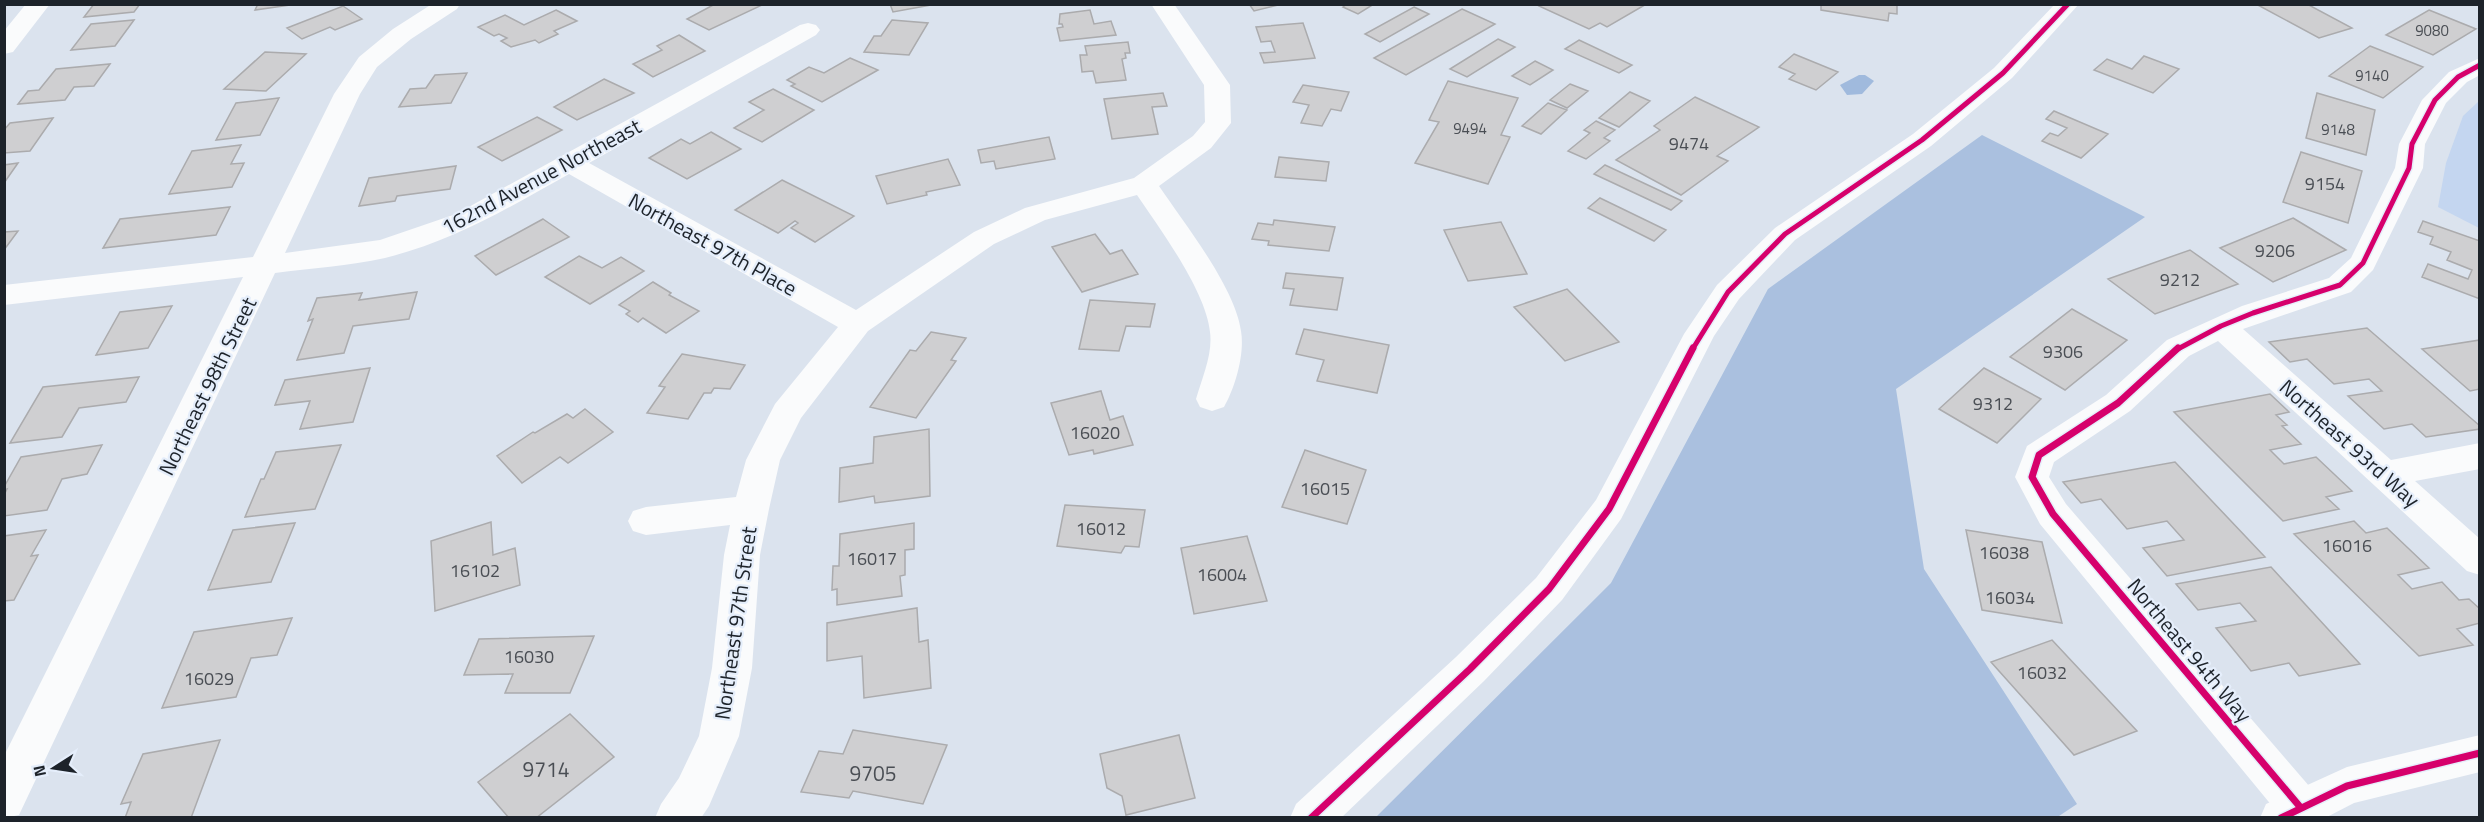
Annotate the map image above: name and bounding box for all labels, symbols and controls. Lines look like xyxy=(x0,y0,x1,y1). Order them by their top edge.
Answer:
house number: 9080 xyxy=(2415,19,2449,42)
house number: 9140 xyxy=(2355,64,2389,87)
street label: 162nd Avenue Northeast xyxy=(436,109,647,242)
house number: 9494 xyxy=(1453,117,1487,140)
house number: 9148 xyxy=(2321,118,2355,141)
house number: 9474 xyxy=(1669,130,1709,157)
house number: 9154 xyxy=(2305,170,2345,197)
street label: Northeast 97th Place xyxy=(623,184,803,304)
house number: 9206 xyxy=(2255,237,2295,264)
house number: 9212 xyxy=(2160,266,2200,293)
street label: Northeast 98th Street xyxy=(150,291,264,481)
house number: 9306 xyxy=(2043,338,2083,365)
street label: Northeast 93rd Way xyxy=(2273,371,2427,515)
house number: 9312 xyxy=(1973,390,2013,417)
house number: 16020 xyxy=(1070,419,1120,446)
house number: 16015 xyxy=(1300,475,1350,502)
house number: 16012 xyxy=(1076,515,1126,542)
street label: Northeast 97th Street xyxy=(706,524,764,722)
house number: 16016 xyxy=(2322,532,2372,559)
house number: 16038 xyxy=(1979,539,2029,566)
house number: 16017 xyxy=(847,545,897,572)
house number: 16102 xyxy=(450,557,500,584)
house number: 16004 xyxy=(1197,561,1247,588)
street label: Northeast 94th Way xyxy=(2120,571,2260,729)
house number: 16034 xyxy=(1985,584,2035,611)
house number: 16030 xyxy=(504,643,554,670)
house number: 16032 xyxy=(2017,659,2067,686)
house number: 16029 xyxy=(184,665,234,692)
north arrow xyxy=(24,738,84,798)
house number: 9714 xyxy=(522,753,570,785)
house number: 9705 xyxy=(849,757,897,789)
text: N xyxy=(26,763,52,779)

